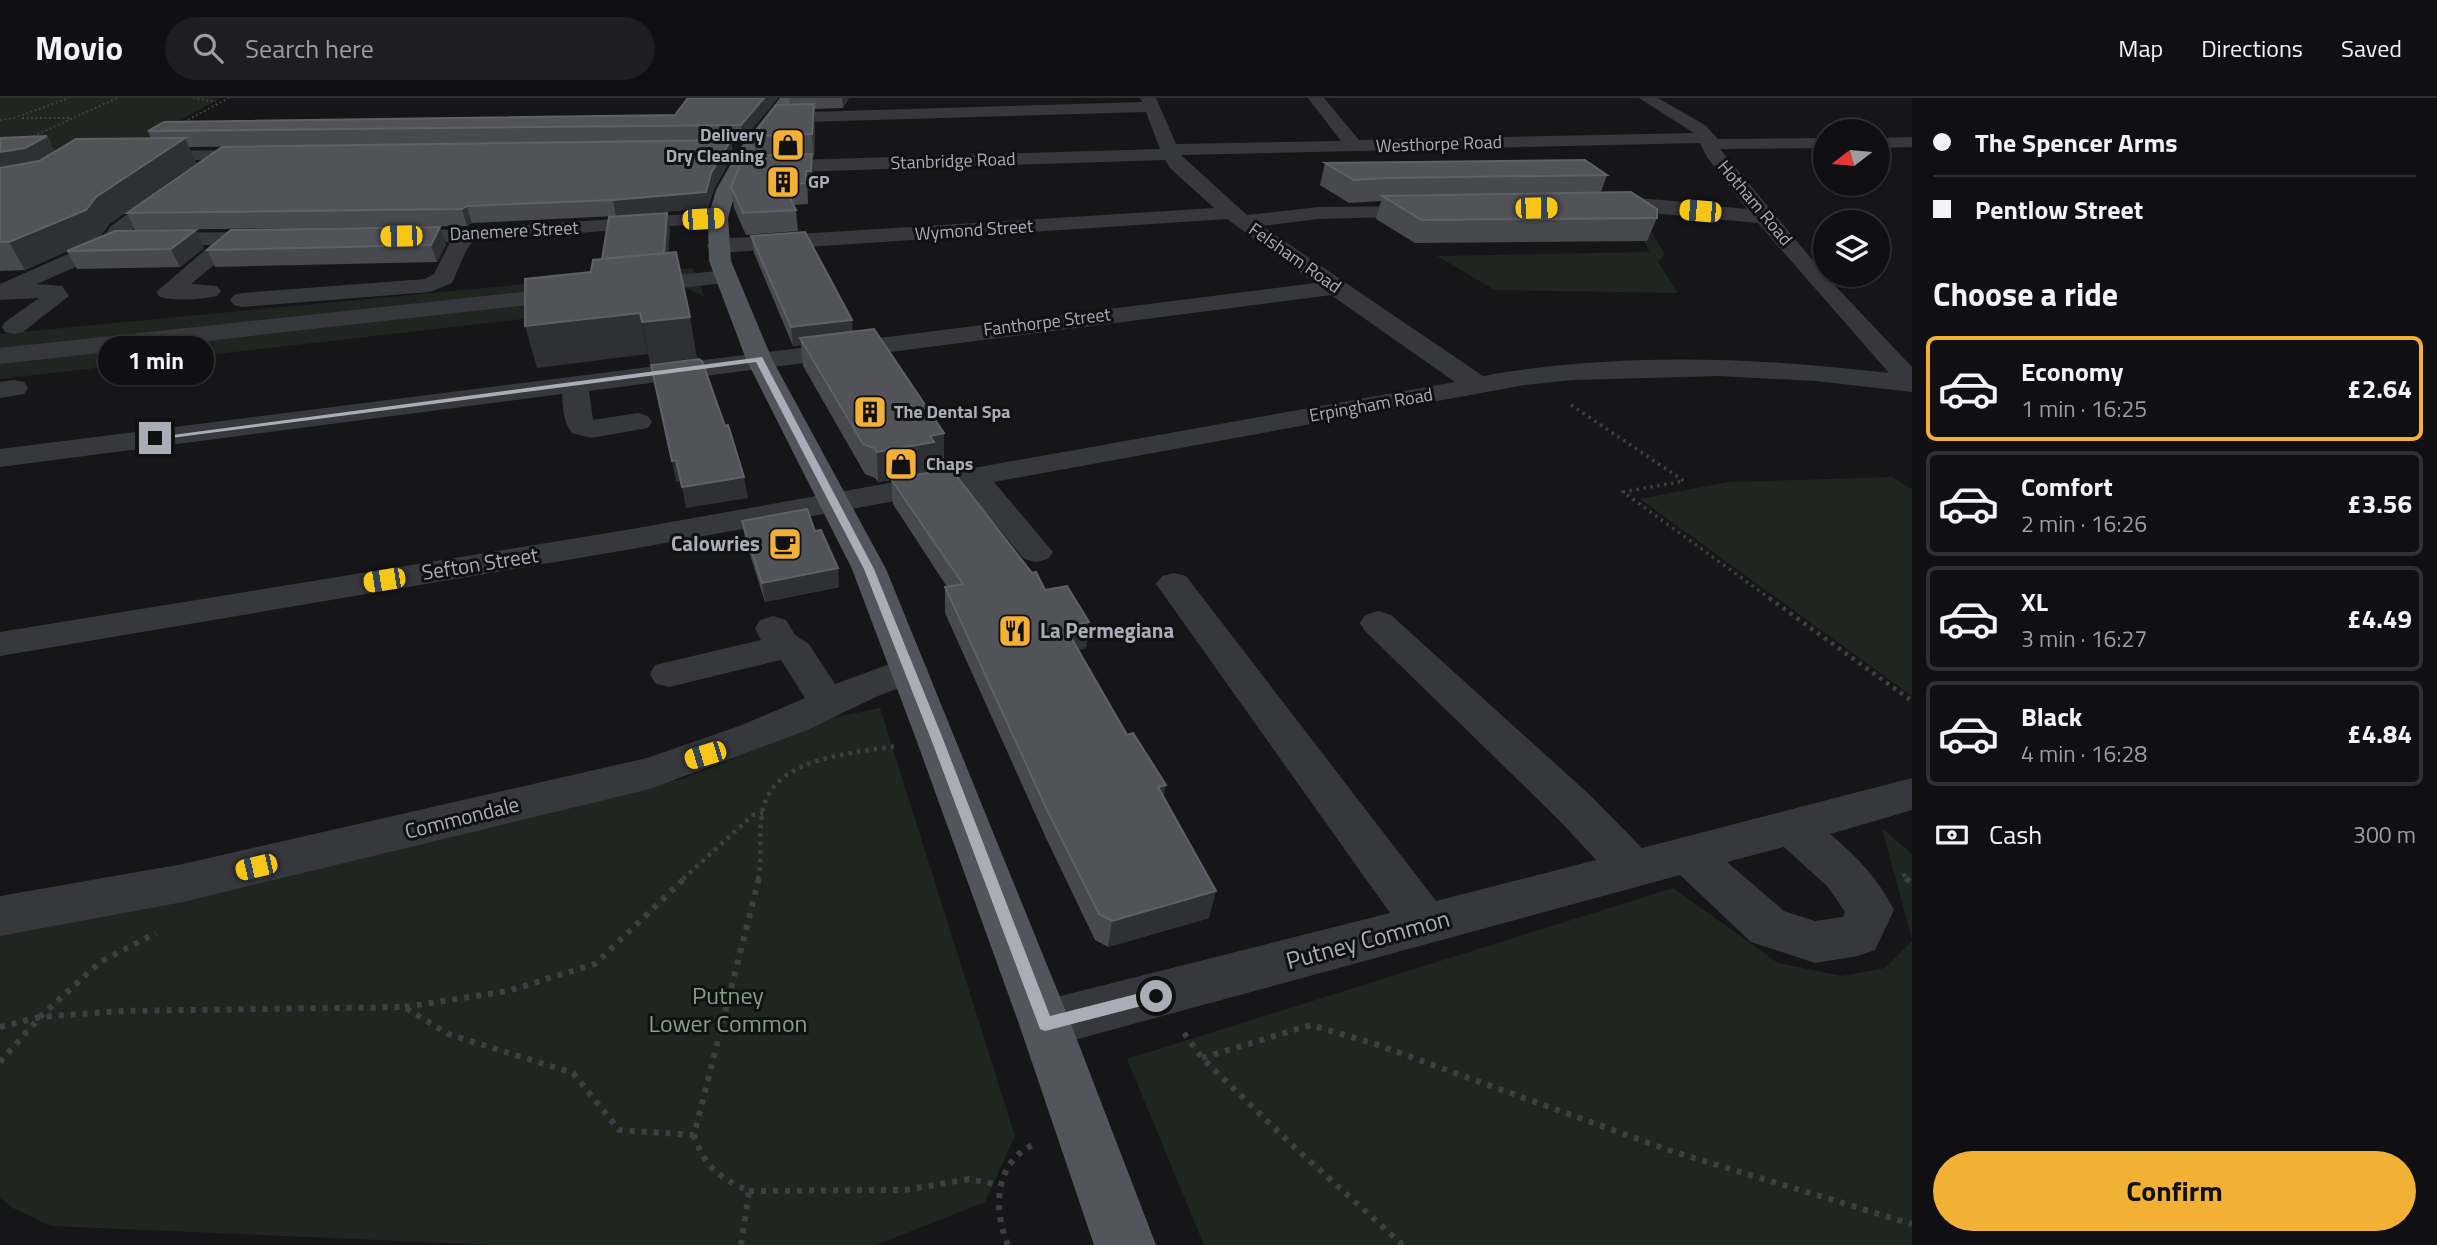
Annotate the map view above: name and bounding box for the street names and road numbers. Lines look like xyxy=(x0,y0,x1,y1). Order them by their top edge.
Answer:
street label: Westhorpe Road xyxy=(1375,128,1503,159)
street label: Stanbridge Road xyxy=(890,145,1016,176)
street label: Hotham Road xyxy=(1711,154,1799,251)
street label: Wymond Street xyxy=(914,212,1035,247)
street label: Danemere Street xyxy=(449,214,580,247)
street label: Felsham Road xyxy=(1244,216,1347,299)
street label: Fanthorpe Street xyxy=(982,300,1113,343)
street label: Erpingham Road xyxy=(1307,380,1435,429)
street label: Sefton Street xyxy=(419,538,541,588)
street label: Commondale xyxy=(401,787,522,847)
street label: Putney Common xyxy=(1282,900,1454,978)

